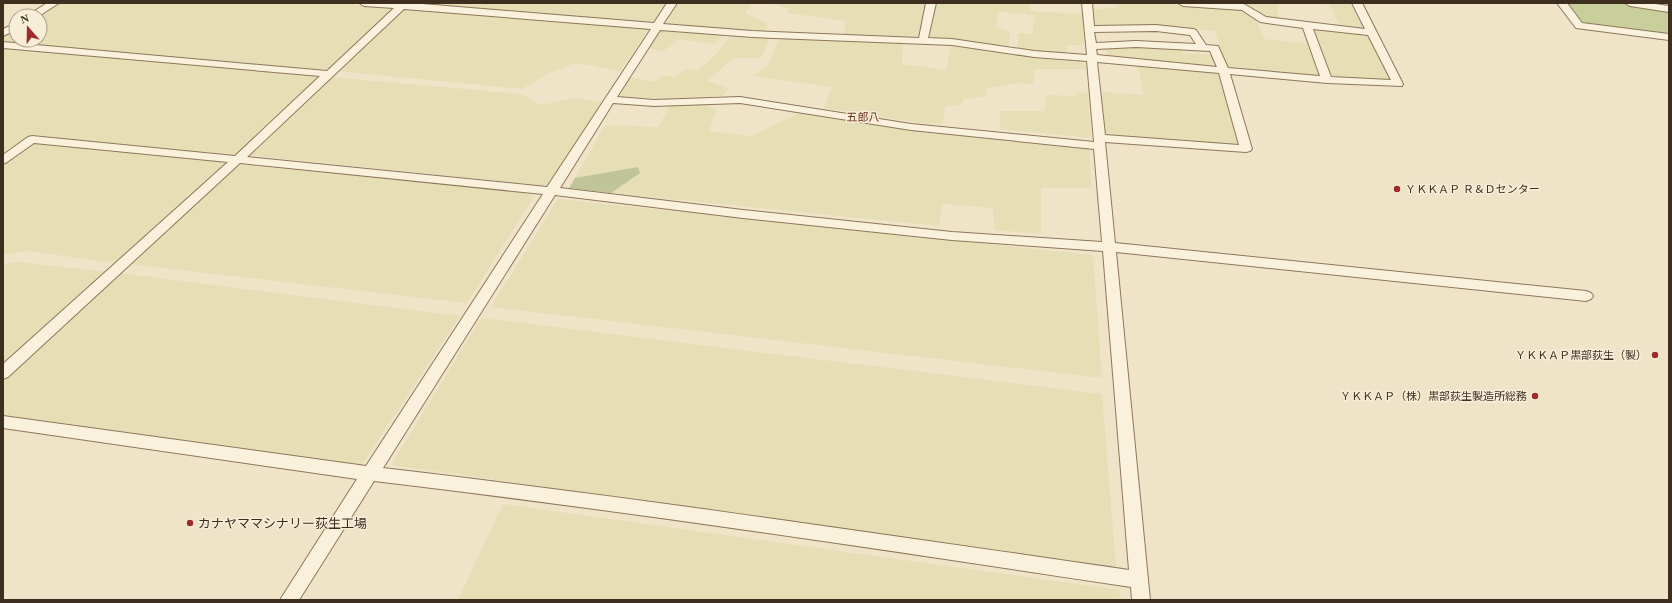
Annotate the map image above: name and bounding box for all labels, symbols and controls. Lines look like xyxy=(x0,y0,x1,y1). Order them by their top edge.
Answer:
north arrow xyxy=(8,8,48,48)
text: N xyxy=(19,12,30,26)
district label: 五郎八 xyxy=(847,111,880,123)
place label: ＹＫＫＡＰ Ｒ＆Ｄセンター xyxy=(1405,183,1540,195)
marker: ＹＫＫＡＰ Ｒ＆Ｄセンター xyxy=(1392,184,1402,194)
place label: ＹＫＫＡＰ黒部荻生（製） xyxy=(1515,349,1647,361)
marker: ＹＫＫＡＰ黒部荻生（製） xyxy=(1650,350,1660,360)
place label: ＹＫＫＡＰ（株）黒部荻生製造所総務 xyxy=(1340,390,1527,402)
marker: ＹＫＫＡＰ（株）黒部荻生製造所総務 xyxy=(1530,391,1540,401)
place label: カナヤママシナリー荻生工場 xyxy=(198,516,367,531)
marker: カナヤママシナリー荻生工場 xyxy=(185,518,195,528)

